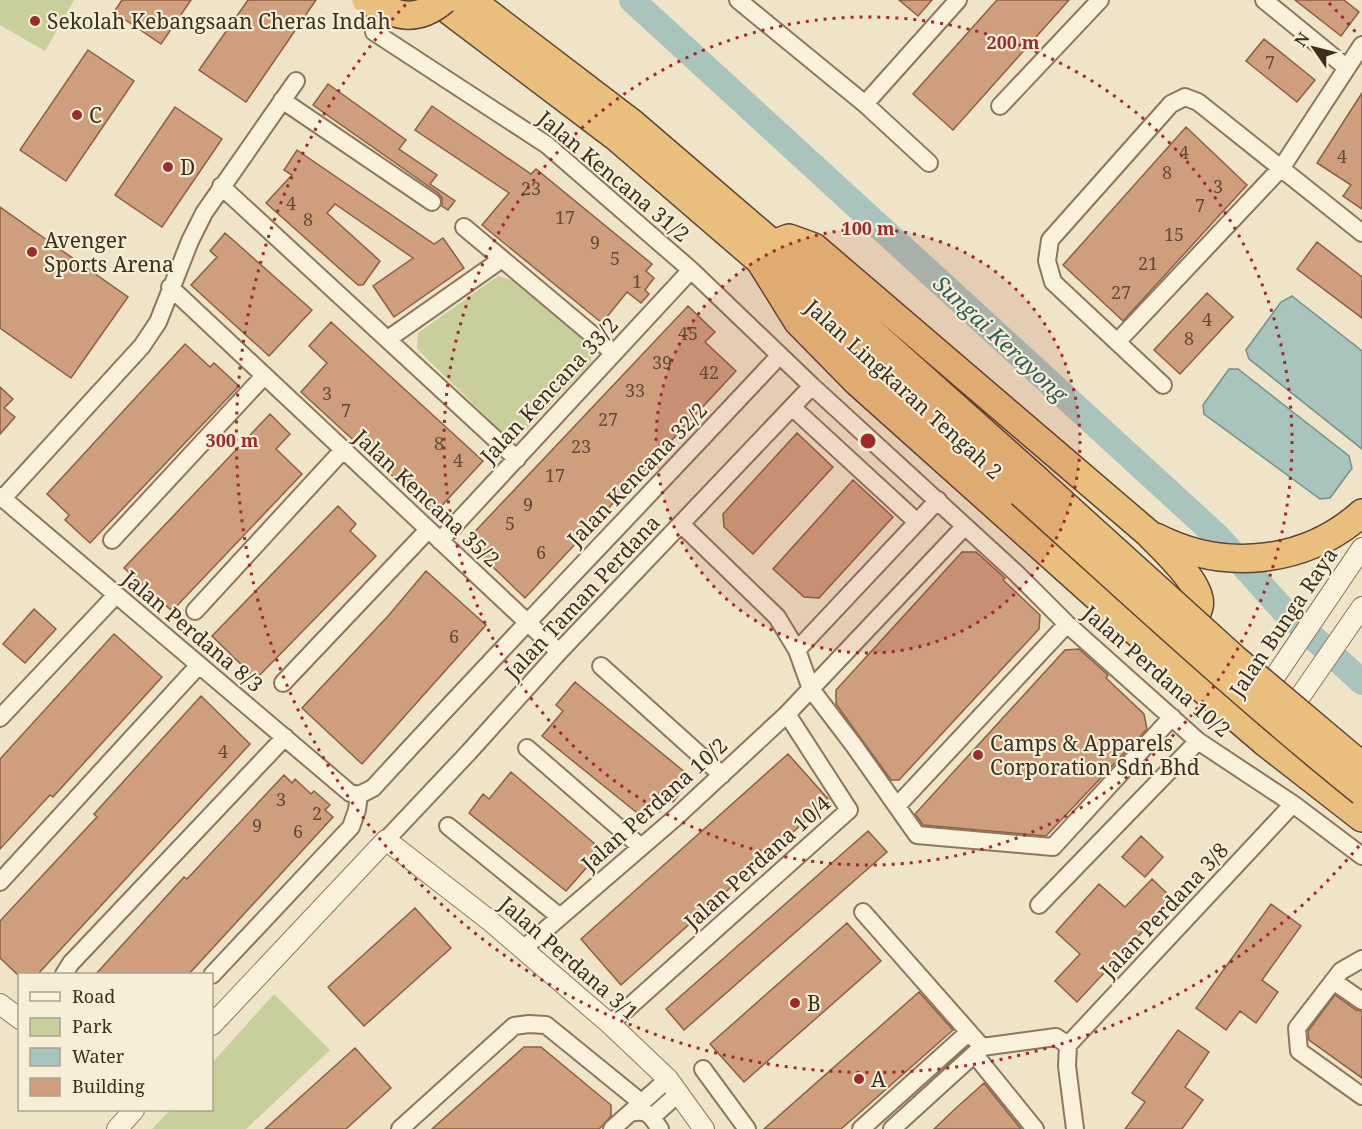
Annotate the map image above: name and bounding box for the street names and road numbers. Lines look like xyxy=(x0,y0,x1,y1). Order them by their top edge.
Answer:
street label: Jalan Kencana 31/2 xyxy=(531,104,696,248)
street label: Jalan Lingkaran Tengah 2 xyxy=(799,292,1008,485)
street label: Jalan Kencana 33/2 xyxy=(473,311,624,470)
street label: Jalan Kencana 32/2 xyxy=(560,396,713,553)
street label: Jalan Kencana 35/2 xyxy=(347,422,506,573)
street label: Jalan Taman Perdana xyxy=(498,509,666,686)
street label: Jalan Bunga Raya xyxy=(1222,542,1343,703)
street label: Jalan Perdana 8/3 xyxy=(116,563,269,698)
street label: Jalan Perdana 10/2 xyxy=(1076,598,1237,743)
street label: Jalan Perdana 10/2 xyxy=(574,731,733,878)
street label: Jalan Perdana 10/4 xyxy=(677,789,836,936)
street label: Jalan Perdana 3/8 xyxy=(1093,836,1234,984)
street label: Jalan Perdana 3/1 xyxy=(493,889,644,1026)

